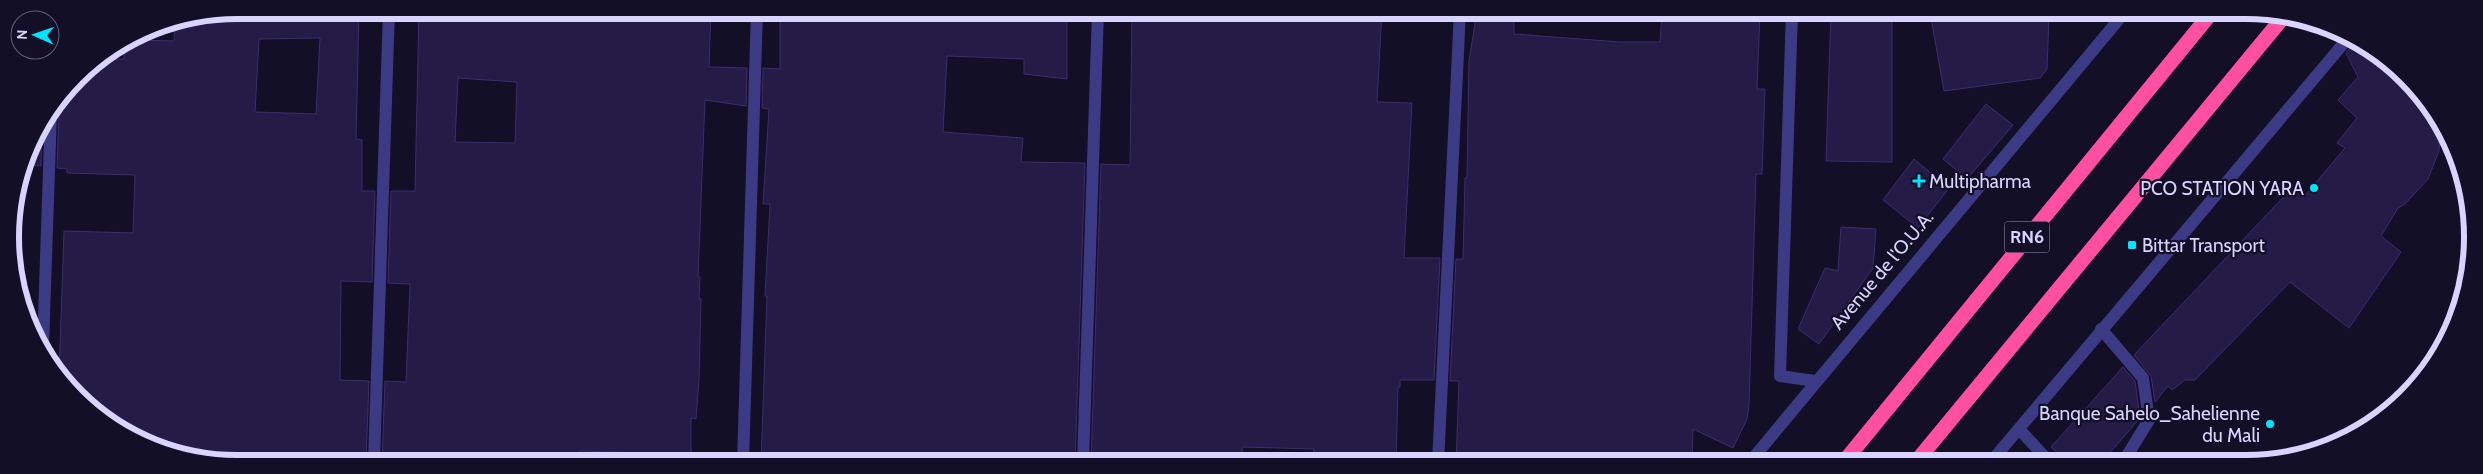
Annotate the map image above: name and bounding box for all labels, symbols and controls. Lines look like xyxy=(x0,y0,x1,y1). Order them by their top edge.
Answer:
north arrow xyxy=(10,10,60,60)
text: N xyxy=(13,29,31,40)
place label: Multipharma xyxy=(1929,170,2031,193)
marker: Multipharma xyxy=(1913,175,1925,187)
place label: PCO STATION YARA xyxy=(2140,177,2304,200)
marker: PCO STATION YARA xyxy=(2308,182,2320,194)
street label: Avenue de l'O.U.A. xyxy=(1826,206,1938,334)
road number: RN6 xyxy=(2004,222,2050,252)
place label: Bittar Transport xyxy=(2142,234,2265,257)
marker: Bittar Transport xyxy=(2126,239,2138,251)
place label: Banque Sahelo_Sahelienne du Mali xyxy=(2039,402,2260,447)
marker: Banque Sahelo_Sahelienne du Mali xyxy=(2264,418,2276,430)

